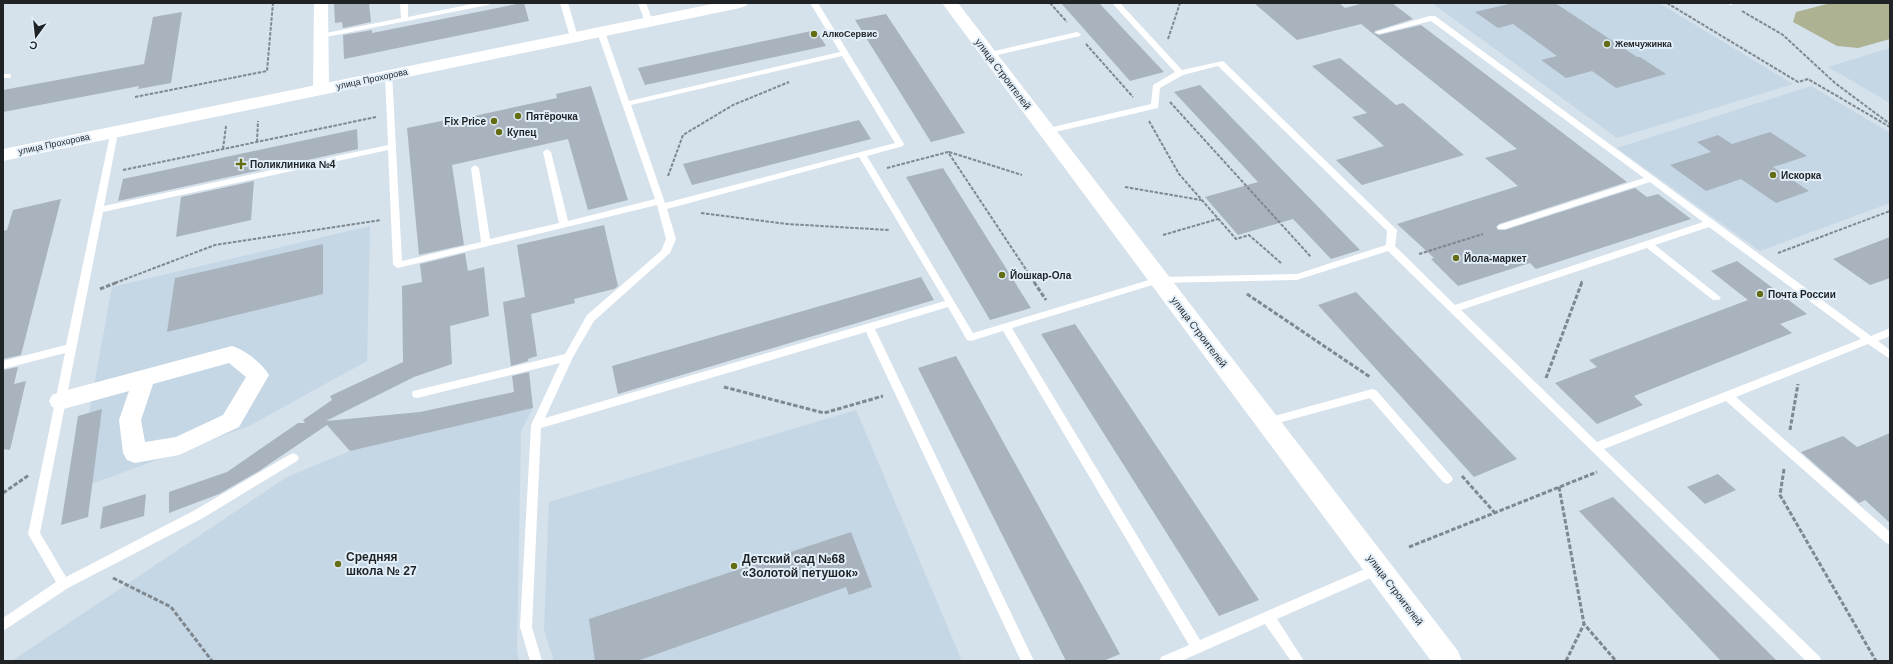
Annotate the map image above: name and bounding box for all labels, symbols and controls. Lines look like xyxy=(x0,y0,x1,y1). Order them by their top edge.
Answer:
north arrow xyxy=(16,16,56,56)
marker: АлкоСервис xyxy=(809,29,819,39)
place label: АлкоСервис xyxy=(822,29,877,39)
street label: улица Строителей xyxy=(973,37,1033,111)
text: С xyxy=(28,39,39,52)
marker: Жемчужинка xyxy=(1602,39,1612,49)
place label: Жемчужинка xyxy=(1614,39,1673,49)
street label: улица Прохорова xyxy=(335,67,409,91)
marker: Пятёрочка xyxy=(513,111,523,121)
place label: Пятёрочка xyxy=(526,111,578,122)
place label: Fix Price xyxy=(444,116,486,127)
marker: Fix Price xyxy=(489,116,499,126)
marker: Купец xyxy=(494,127,504,137)
place label: Купец xyxy=(507,127,537,138)
street label: улица Прохорова xyxy=(17,132,91,156)
marker: Поликлиника №4 xyxy=(235,158,247,170)
place label: Поликлиника №4 xyxy=(250,159,336,170)
marker: Искорка xyxy=(1768,170,1778,180)
place label: Искорка xyxy=(1781,170,1822,181)
place label: Йола-маркет xyxy=(1464,252,1527,264)
marker: Йола-маркет xyxy=(1451,253,1461,263)
place label: Йошкар-Ола xyxy=(1010,269,1072,281)
marker: Йошкар-Ола xyxy=(997,270,1007,280)
marker: Почта России xyxy=(1755,289,1765,299)
place label: Почта России xyxy=(1768,289,1836,300)
street label: улица Строителей xyxy=(1169,295,1229,369)
place label: Средняя школа № 27 xyxy=(346,550,417,578)
place label: Детский сад №68 «Золотой петушок» xyxy=(742,552,858,580)
street label: улица Строителей xyxy=(1365,553,1425,627)
marker: Средняя школа № 27 xyxy=(333,559,343,569)
marker: Детский сад №68 «Золотой петушок» xyxy=(729,561,739,571)

